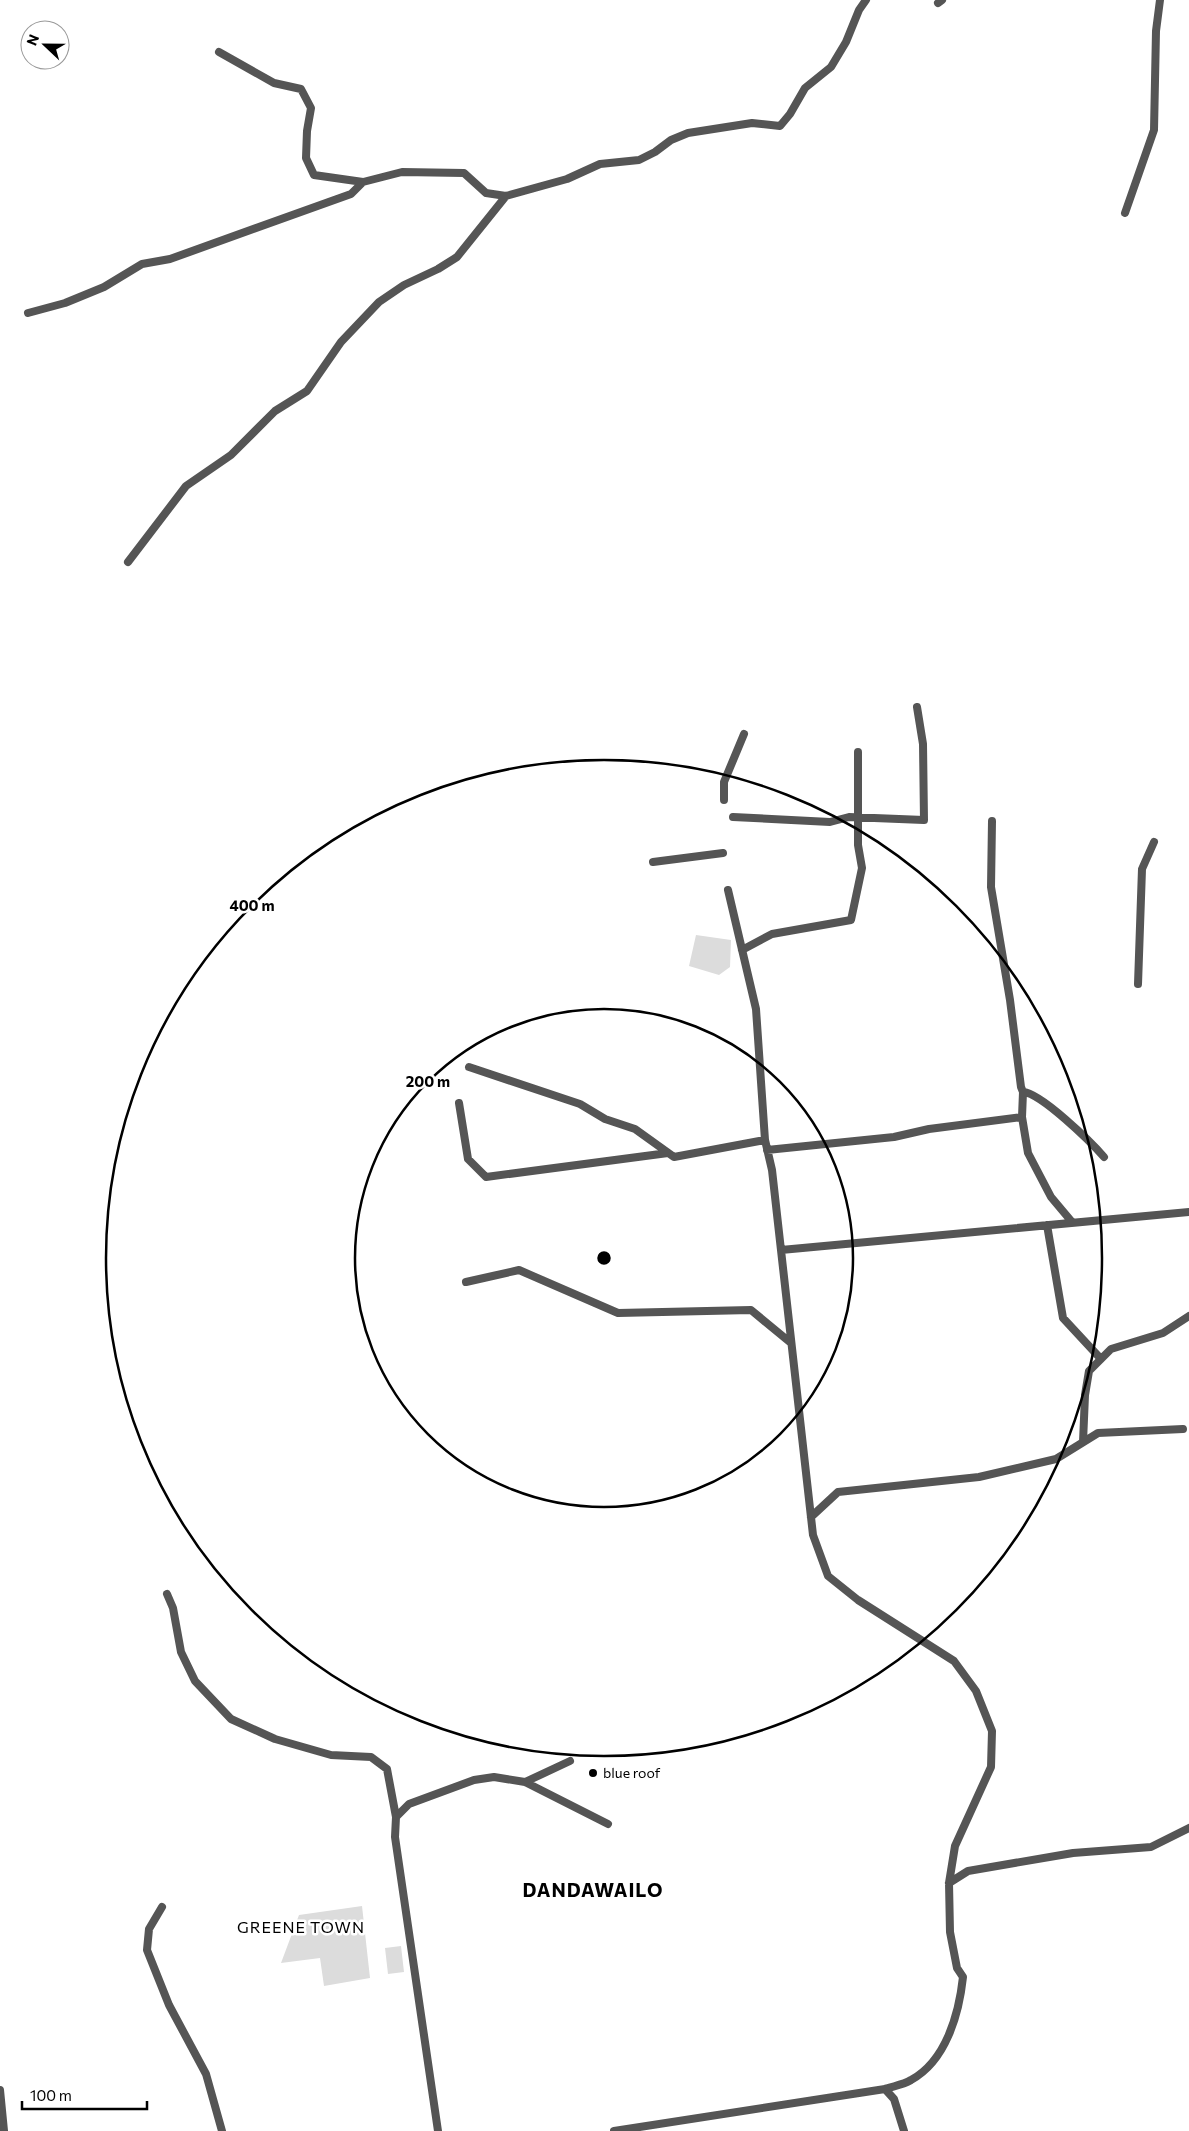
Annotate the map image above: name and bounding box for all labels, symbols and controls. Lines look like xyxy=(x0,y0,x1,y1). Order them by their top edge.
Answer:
north arrow xyxy=(20,20,70,70)
text: N xyxy=(23,32,42,48)
text: 400 m xyxy=(229,896,275,914)
text: 200 m xyxy=(406,1072,450,1090)
centre of rings xyxy=(595,1249,613,1267)
place label: blue roof xyxy=(603,1764,661,1781)
marker: blue roof xyxy=(587,1767,599,1779)
district label: DANDAWAILO xyxy=(522,1878,664,1901)
district label: GREENE TOWN xyxy=(237,1917,365,1936)
scale bar xyxy=(22,2078,148,2110)
text: 100 m xyxy=(30,2086,72,2104)

